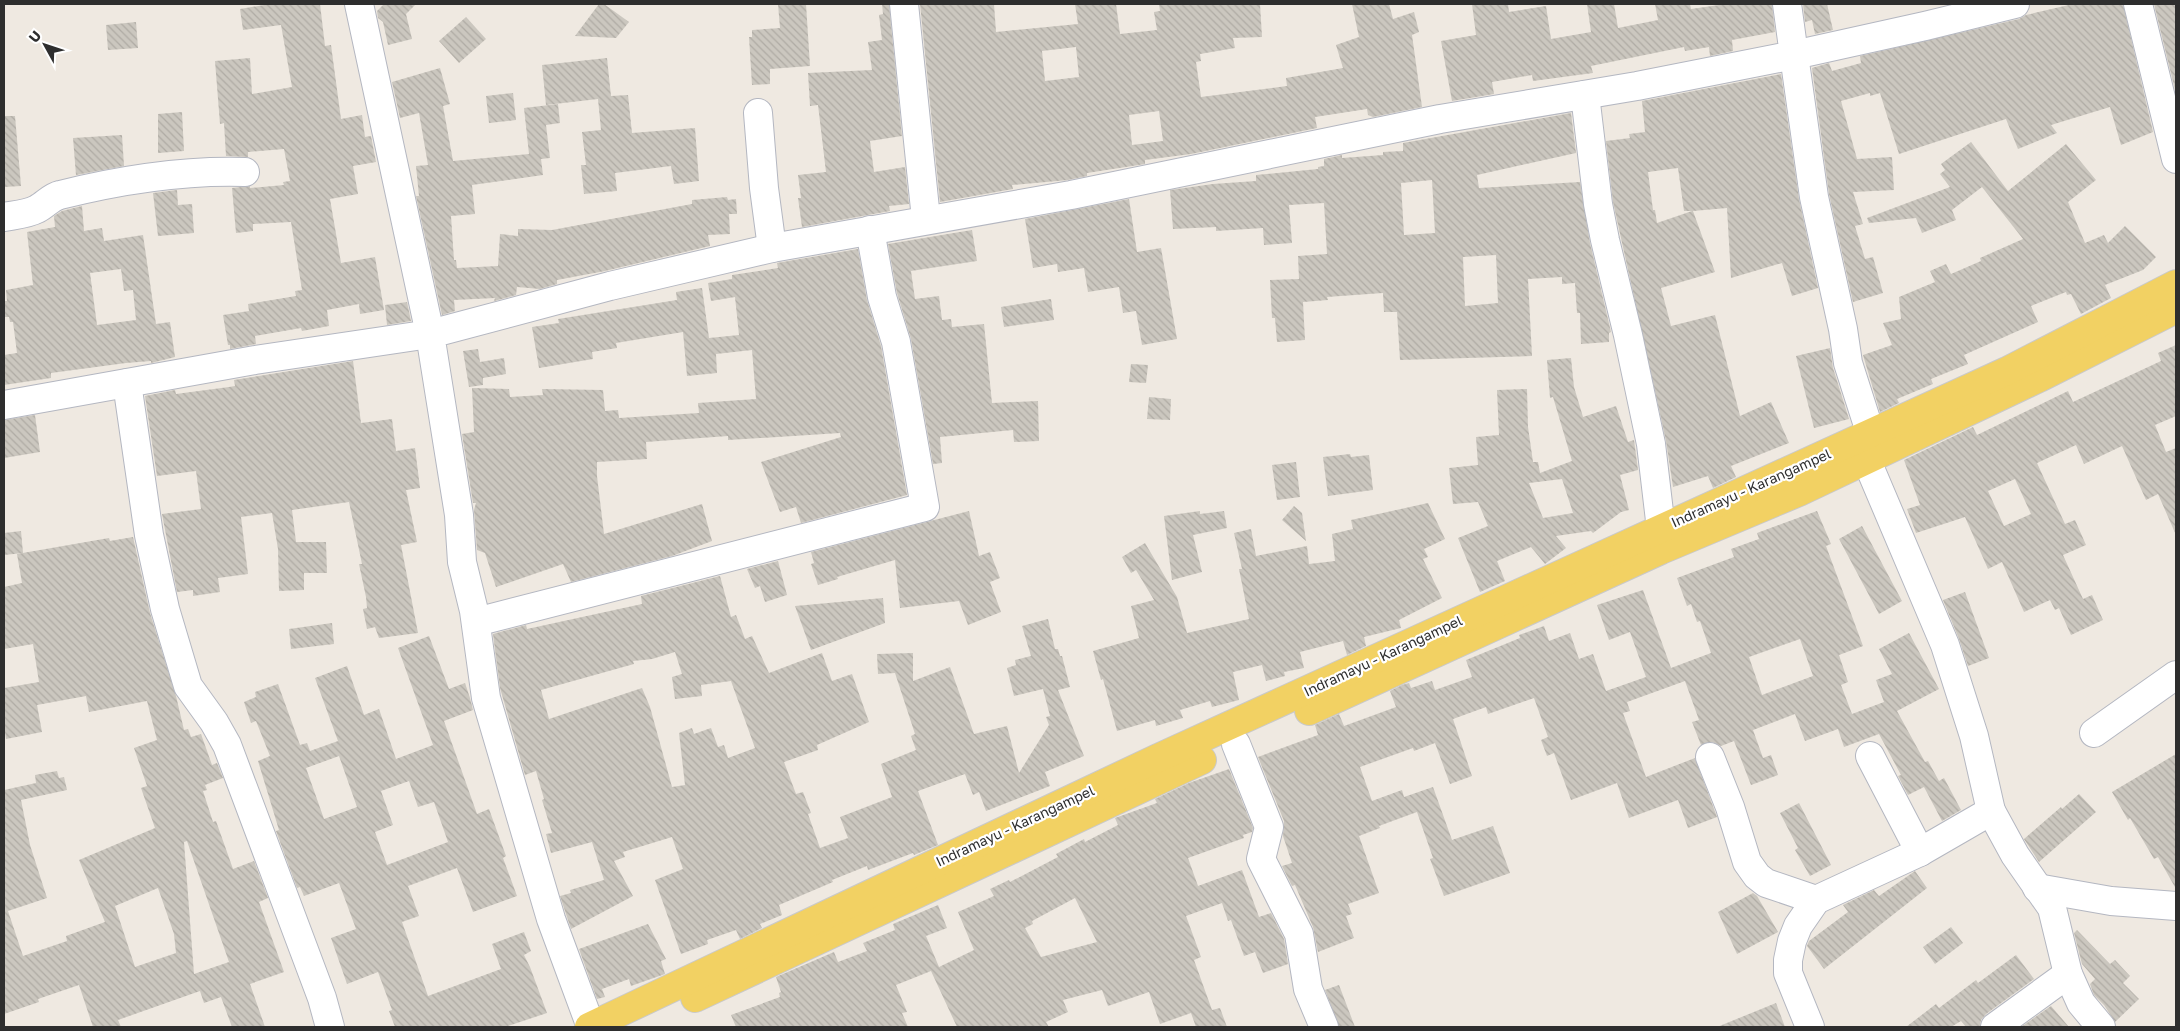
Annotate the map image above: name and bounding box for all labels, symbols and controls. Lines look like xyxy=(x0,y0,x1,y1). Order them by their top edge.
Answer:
north arrow xyxy=(20,20,70,70)
text: U xyxy=(25,27,44,46)
street label: Indramayu - Karangampel xyxy=(1668,445,1833,530)
street label: Indramayu - Karangampel xyxy=(1301,611,1465,700)
street label: Indramayu - Karangampel xyxy=(933,781,1097,870)

